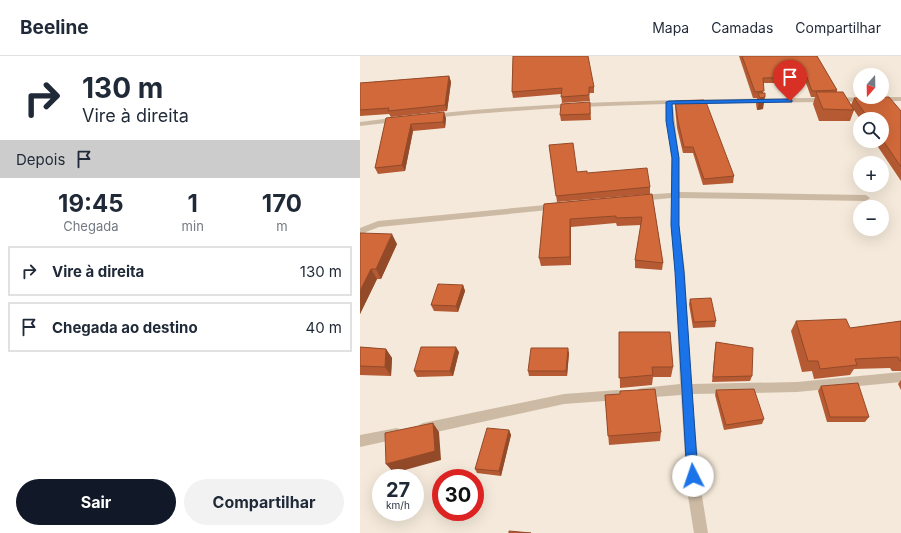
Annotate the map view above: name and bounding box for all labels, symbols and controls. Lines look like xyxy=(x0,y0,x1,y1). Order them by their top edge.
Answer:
text: Beeline xyxy=(20,16,89,39)
text: Mapa xyxy=(652,19,689,36)
text: Camadas xyxy=(711,19,773,36)
text: Compartilhar xyxy=(795,19,881,36)
pin xyxy=(773,60,807,101)
icon: arrive xyxy=(779,66,801,88)
north arrow xyxy=(853,68,889,104)
map controls xyxy=(853,68,889,236)
text: 130 m xyxy=(82,71,163,105)
icon: right xyxy=(16,72,68,124)
text: Vire à direita xyxy=(82,105,189,126)
button: search xyxy=(853,112,889,148)
icon: arrive xyxy=(73,148,95,170)
text: Depois xyxy=(16,150,65,169)
button: + xyxy=(853,156,889,192)
text: 19:45 xyxy=(58,189,124,218)
text: 1 xyxy=(188,189,198,218)
text: 170 xyxy=(262,189,302,218)
button: − xyxy=(853,200,889,236)
text: Chegada xyxy=(63,218,118,234)
text: min xyxy=(182,218,204,234)
text: m xyxy=(276,218,288,234)
icon: right xyxy=(18,260,40,282)
text: Vire à direita xyxy=(52,262,144,281)
text: 130 m xyxy=(300,262,342,281)
icon: arrive xyxy=(18,316,40,338)
text: Chegada ao destino xyxy=(52,318,198,337)
text: 40 m xyxy=(305,318,342,337)
position arrow xyxy=(672,455,714,497)
speed limit sign: 30 xyxy=(432,469,484,521)
text: 27 xyxy=(386,478,410,502)
button: Sair xyxy=(16,479,176,525)
button: Compartilhar xyxy=(184,479,344,525)
text: km/h xyxy=(386,499,410,511)

